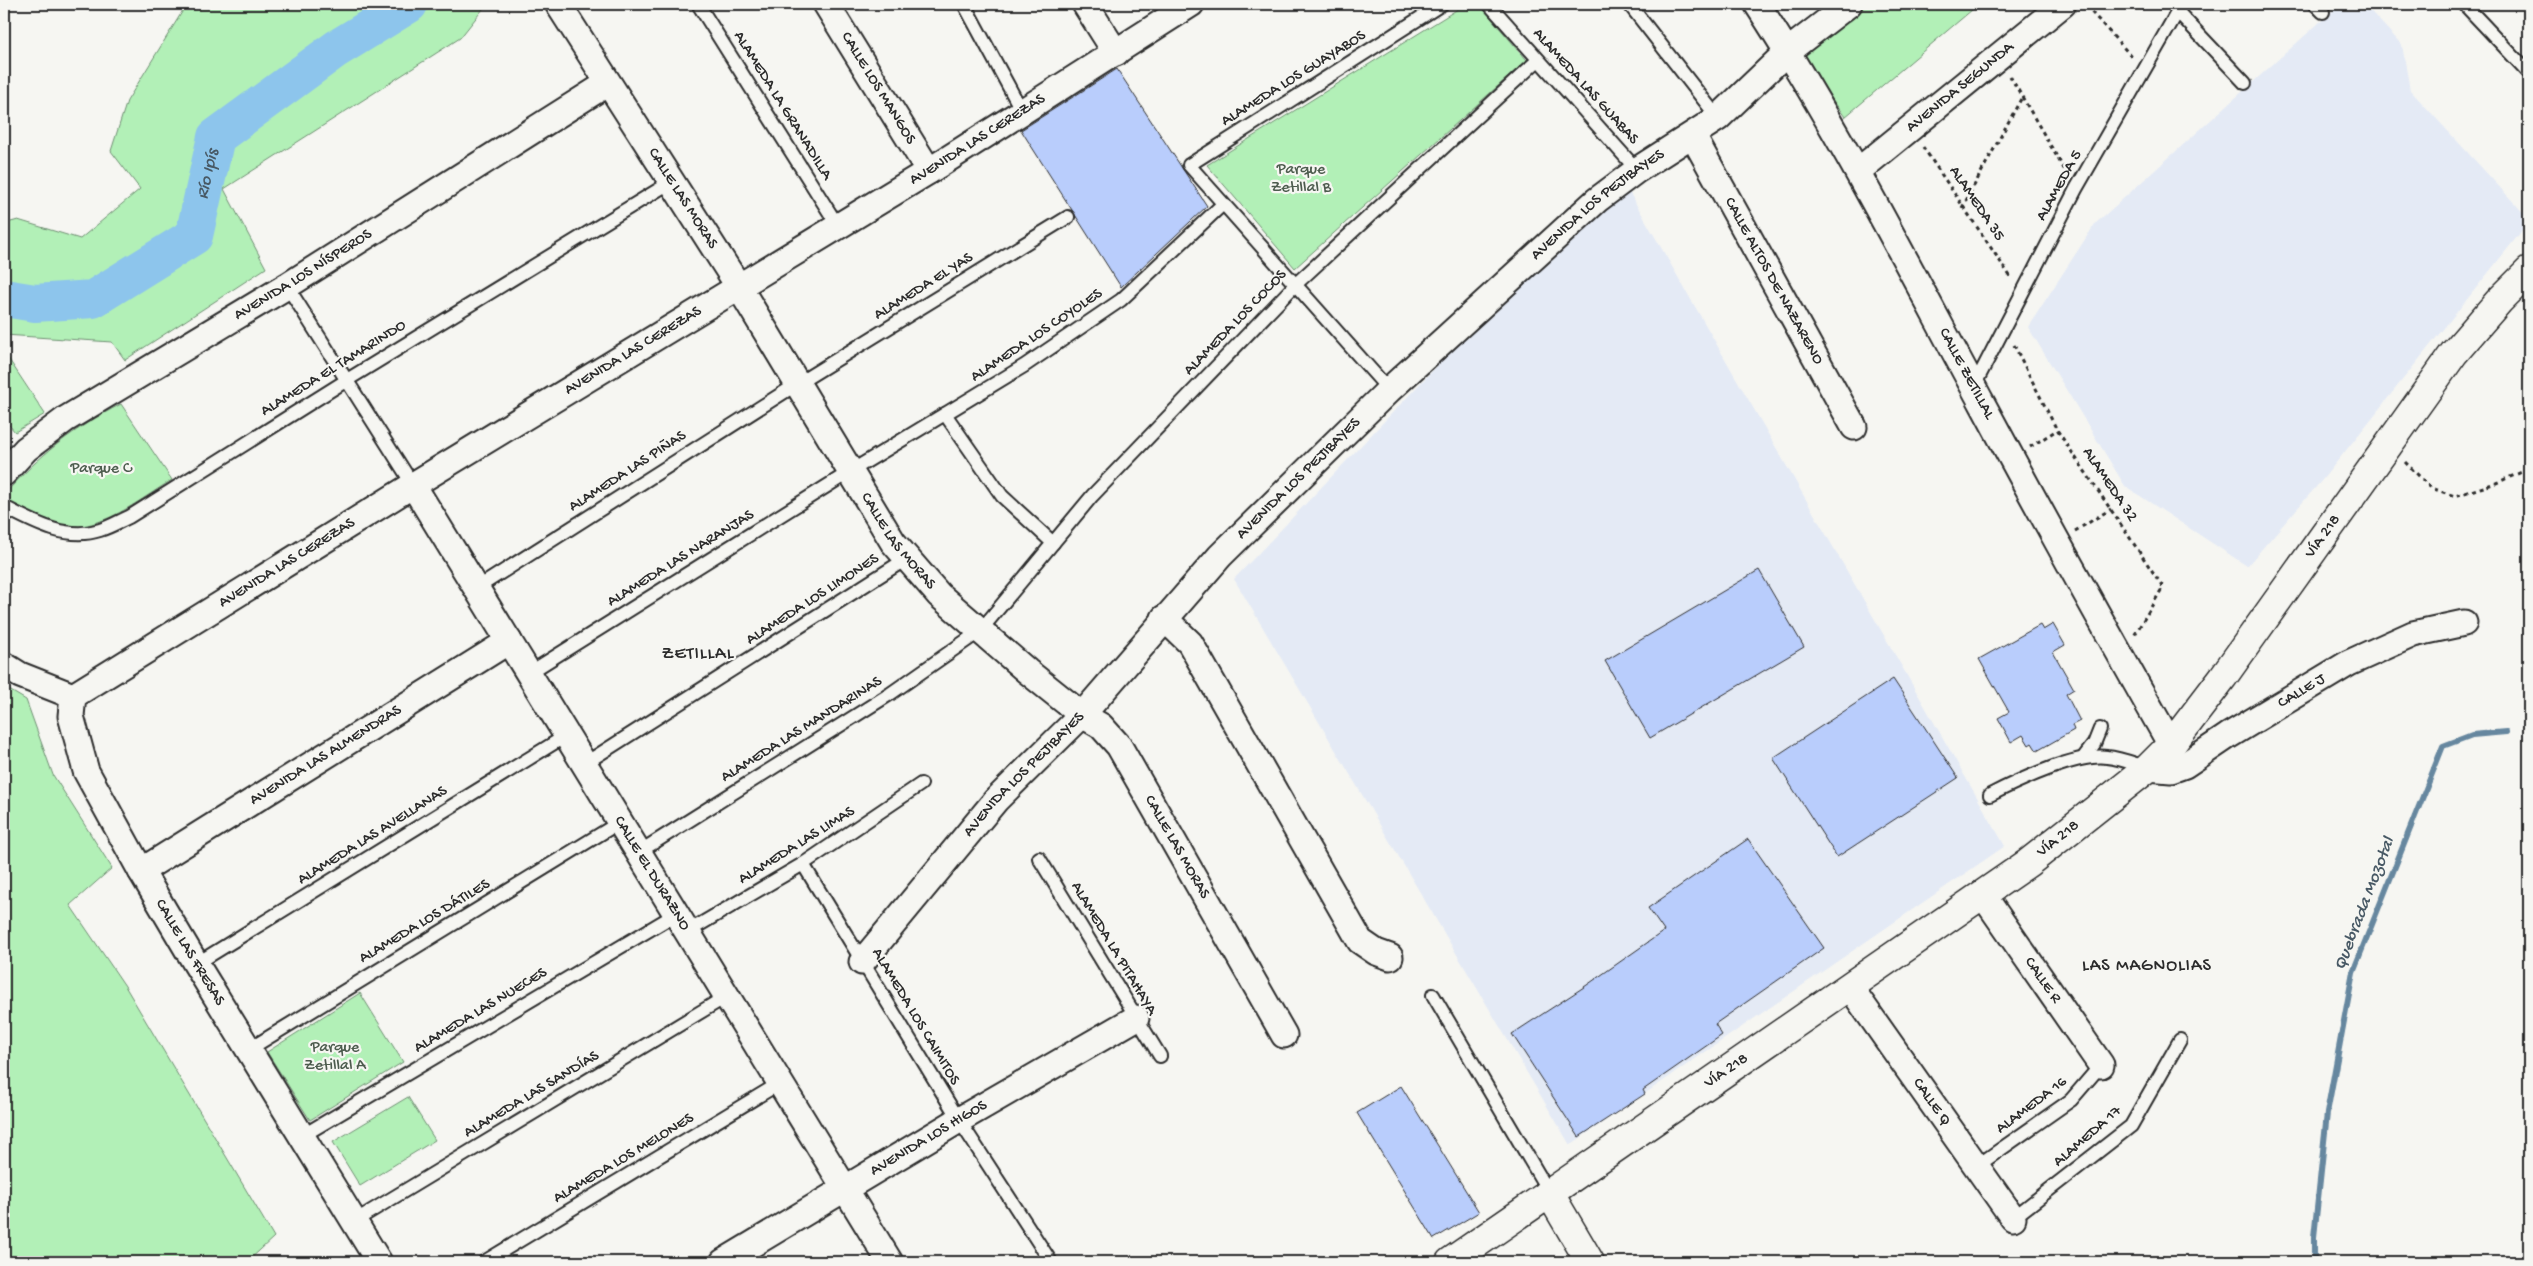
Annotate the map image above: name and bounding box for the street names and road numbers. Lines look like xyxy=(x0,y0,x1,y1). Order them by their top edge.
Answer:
street label: ALAMEDA LAS GUABAS xyxy=(1528,25,1643,149)
street label: ALAMEDA LOS GUAYABOS xyxy=(1218,26,1370,131)
street label: ALAMEDA LA GRANADILLA xyxy=(728,28,836,185)
street label: CALLE LOS MANGOS xyxy=(836,29,920,148)
street label: AVENIDA SEGUNDA xyxy=(1903,37,2019,137)
street label: AVENIDA LAS CEREZAS xyxy=(906,89,1050,190)
street label: CALLE LAS MORAS xyxy=(643,145,722,253)
street label: AVENIDA LOS PEJIBAYES xyxy=(1527,145,1669,265)
street label: ALAMEDA 5 xyxy=(2033,147,2087,225)
street label: ALAMEDA 35 xyxy=(1944,163,2008,245)
street label: CALLE ALTOS DE NAZARENO xyxy=(1719,194,1827,369)
street label: AVENIDA LOS NÍSPEROS xyxy=(231,225,376,325)
street label: ALAMEDA EL YAS xyxy=(871,249,978,325)
street label: ALAMEDA LOS COCOS xyxy=(1180,266,1292,380)
street label: ALAMEDA LOS COYOLES xyxy=(968,285,1107,387)
street label: AVENIDA LAS CEREZAS xyxy=(561,302,706,400)
street label: ALAMEDA EL TAMARINDO xyxy=(258,316,411,422)
street label: CALLE ZETILLAL xyxy=(1934,325,1999,424)
street label: AVENIDA LOS PEJIBAYES xyxy=(1233,413,1365,544)
street label: ALAMEDA LAS PIÑAS xyxy=(565,426,691,517)
street label: ALAMEDA 32 xyxy=(2077,444,2141,526)
street label: CALLE LAS MORAS xyxy=(856,489,940,594)
street label: ALAMEDA LAS NARANJAS xyxy=(604,506,758,612)
street label: VÍA 218 xyxy=(2301,511,2345,563)
street label: AVENIDA LAS CEREZAS xyxy=(215,513,359,613)
street label: ALAMEDA LOS LIMONES xyxy=(743,550,883,650)
street label: CALLE J xyxy=(2275,669,2330,713)
street label: ALAMEDA LAS MANDARINAS xyxy=(718,672,887,787)
street label: AVENIDA LAS ALMENDRAS xyxy=(246,701,406,810)
street label: AVENIDA LOS PEJIBAYES xyxy=(960,708,1089,841)
street label: ALAMEDA LAS AVELLANAS xyxy=(295,782,452,890)
street label: CALLE LAS MORAS xyxy=(1140,792,1214,903)
street label: ALAMEDA LAS LIMAS xyxy=(735,802,859,889)
street label: CALLE EL DURAZNO xyxy=(609,813,694,935)
street label: VÍA 218 xyxy=(2032,816,2084,862)
street label: ALAMEDA LOS DÁTILES xyxy=(356,874,494,969)
street label: ALAMEDA LA PITAHAYA xyxy=(1066,879,1161,1020)
street label: CALLE LAS FRESAS xyxy=(150,896,229,1010)
street label: ALAMEDA LOS CAIMITOS xyxy=(867,945,964,1089)
street label: CALLE R xyxy=(2020,954,2065,1008)
street label: ALAMEDA LAS NUECES xyxy=(411,964,551,1058)
street label: ALAMEDA LAS SANDÍAS xyxy=(460,1046,604,1143)
street label: VÍA 218 xyxy=(1700,1049,1752,1093)
street label: ALAMEDA 16 xyxy=(1993,1073,2072,1139)
street label: CALLE Q xyxy=(1908,1075,1955,1130)
street label: AVENIDA LOS HIGOS xyxy=(867,1096,991,1181)
street label: ALAMEDA 17 xyxy=(2050,1102,2127,1172)
street label: ALAMEDA LOS MELONES xyxy=(550,1109,698,1208)

